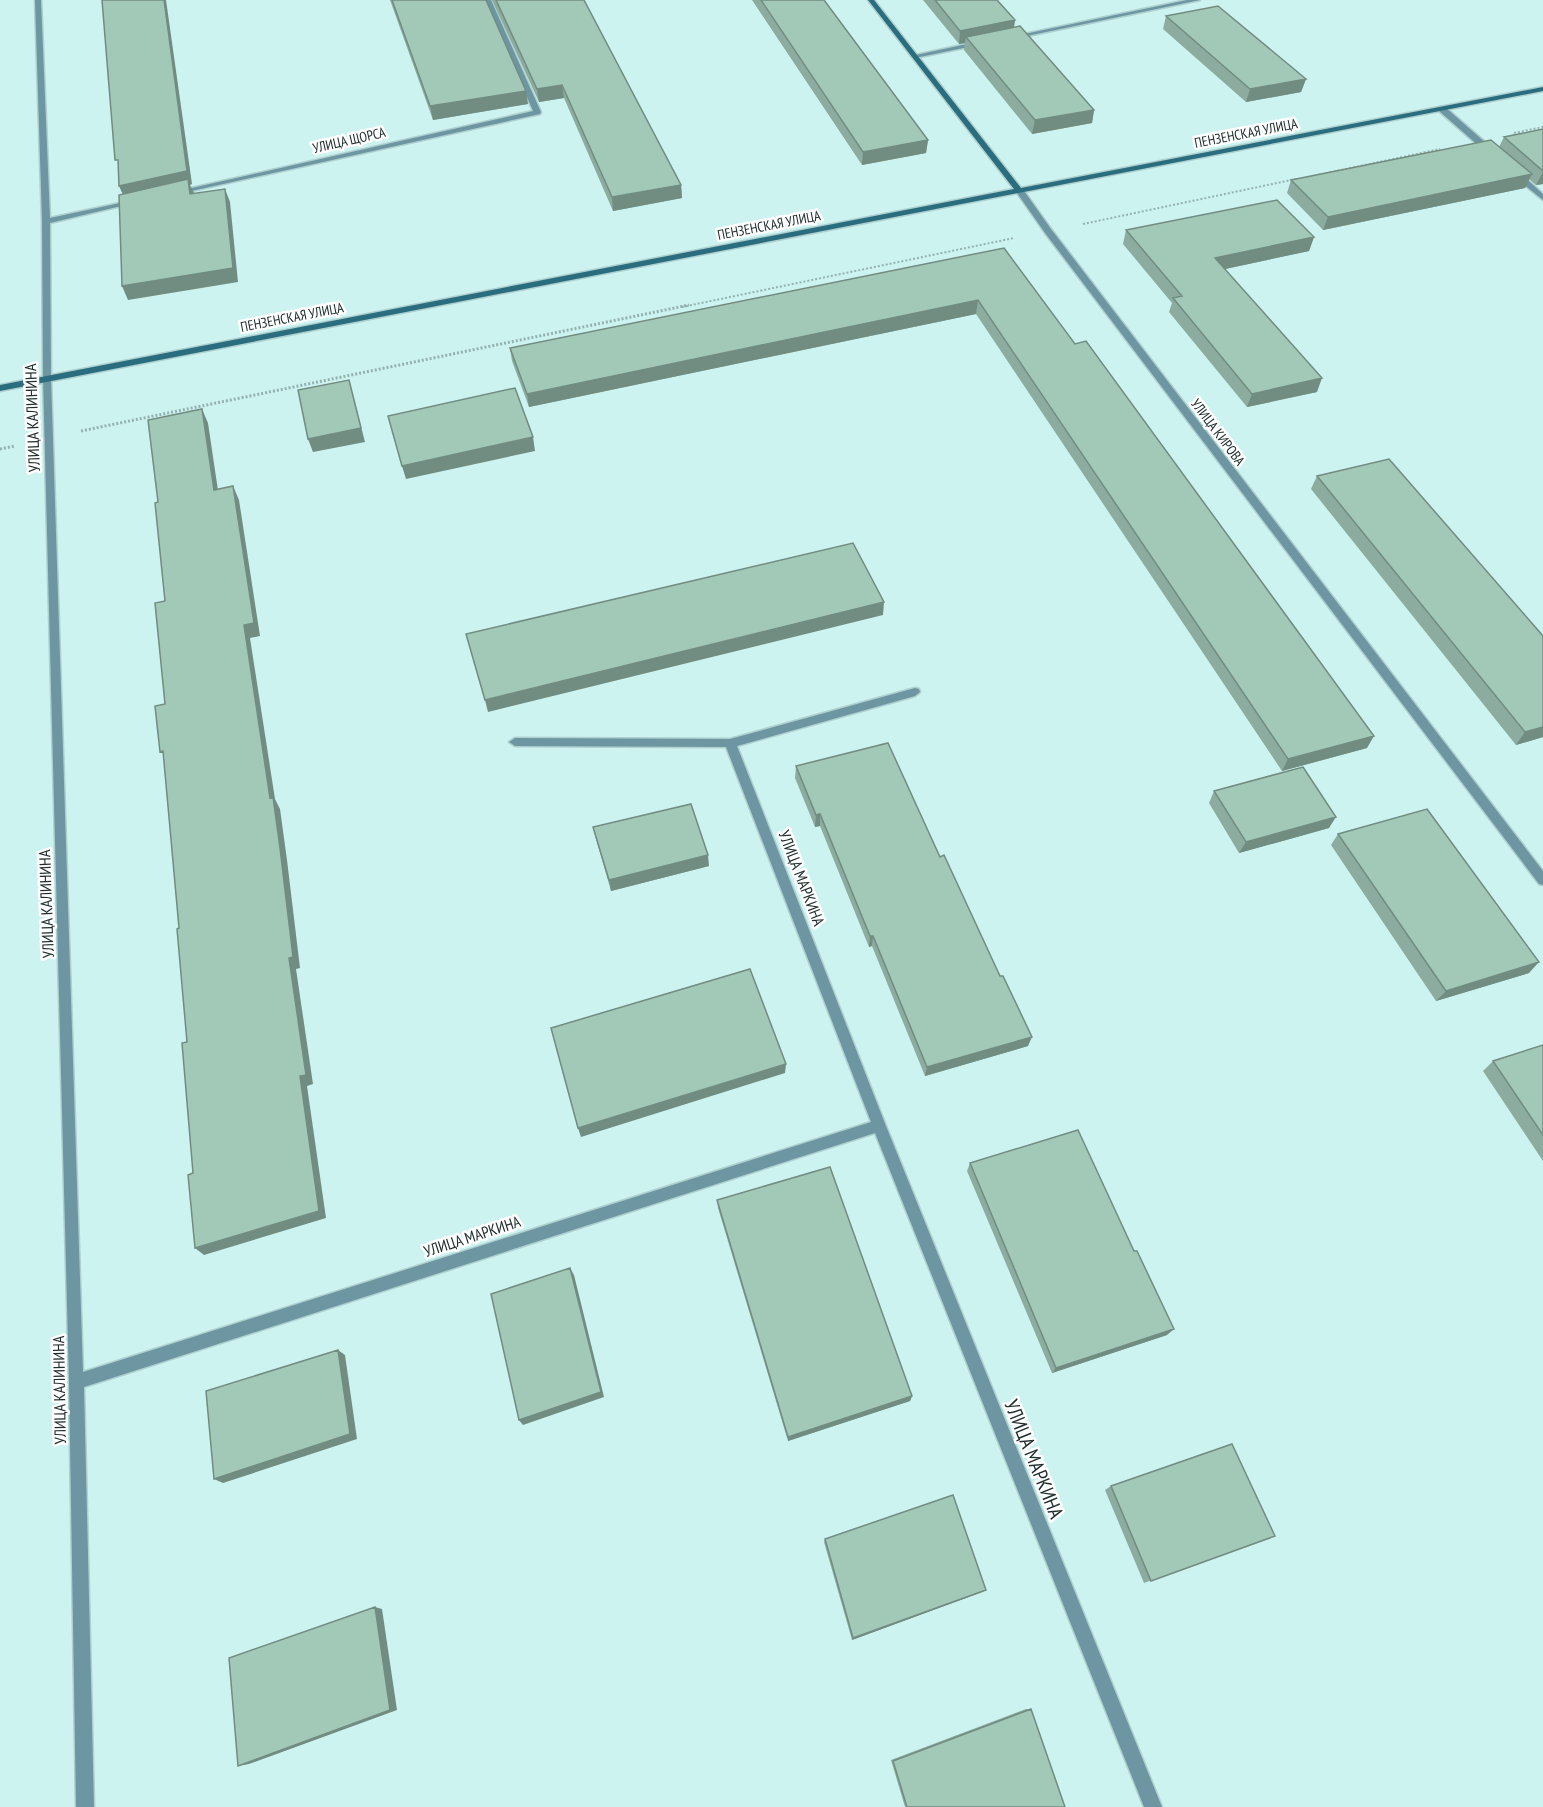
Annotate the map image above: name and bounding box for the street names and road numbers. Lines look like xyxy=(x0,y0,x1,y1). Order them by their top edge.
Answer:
street label: ПЕНЗЕНСКАЯ УЛИЦА xyxy=(1193,114,1299,152)
street label: УЛИЦА ЩОРСА xyxy=(311,123,388,157)
street label: ПЕНЗЕНСКАЯ УЛИЦА xyxy=(716,206,822,244)
street label: ПЕНЗЕНСКАЯ УЛИЦА xyxy=(239,298,345,336)
street label: УЛИЦА КАЛИНИНА xyxy=(20,363,44,473)
street label: УЛИЦА КИРОВА xyxy=(1187,395,1249,469)
street label: УЛИЦА МАРКИНА xyxy=(775,827,830,929)
street label: УЛИЦА КАЛИНИНА xyxy=(34,849,58,959)
street label: УЛИЦА МАРКИНА xyxy=(421,1211,523,1261)
street label: УЛИЦА КАЛИНИНА xyxy=(48,1335,70,1444)
street label: УЛИЦА МАРКИНА xyxy=(998,1396,1070,1523)

